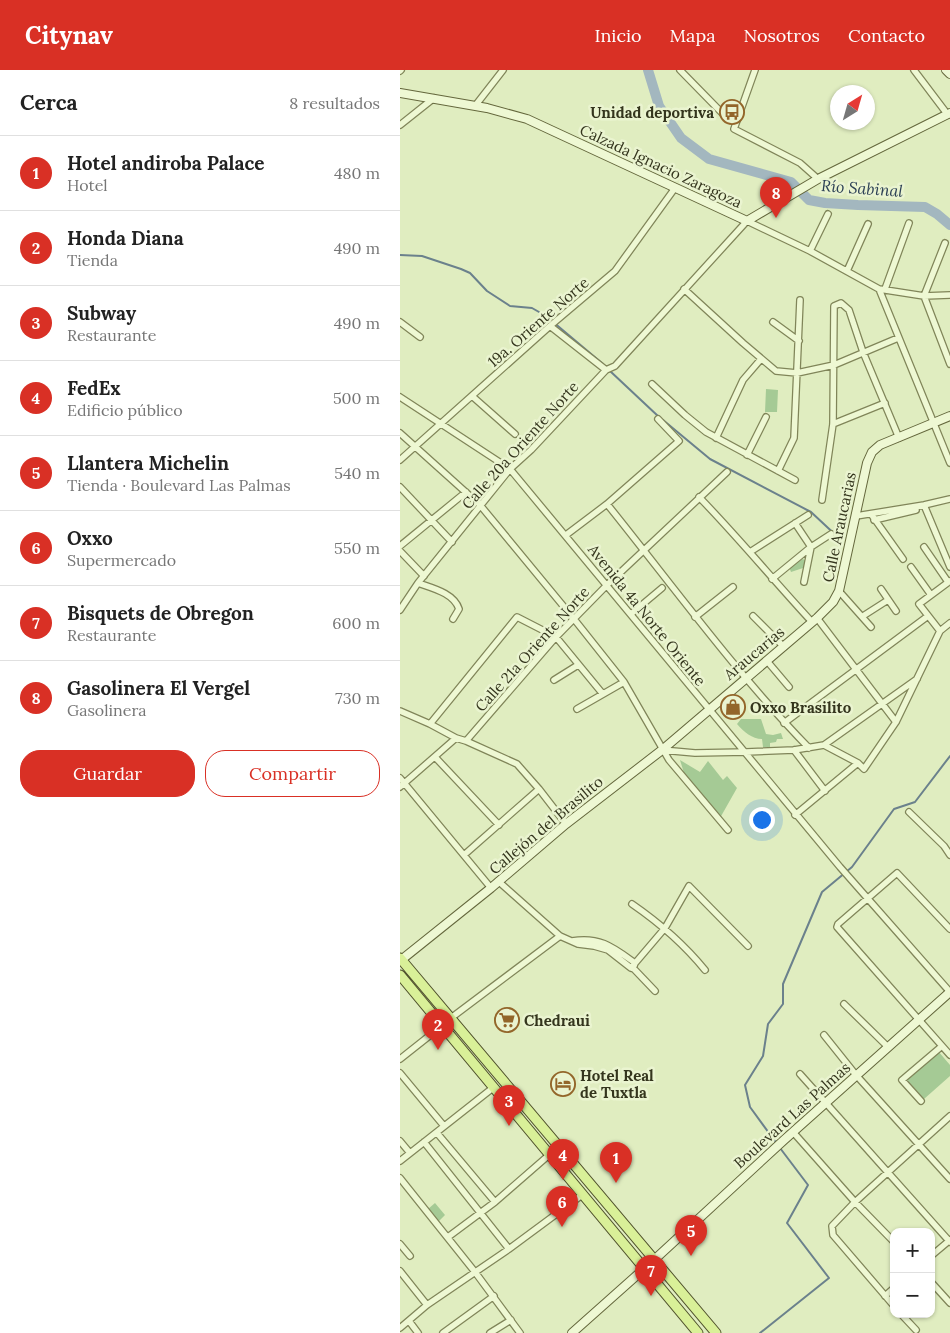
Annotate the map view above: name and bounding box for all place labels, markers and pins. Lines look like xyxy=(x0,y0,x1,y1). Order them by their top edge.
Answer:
bus stop icon: Unidad deportiva xyxy=(719,99,745,125)
place label: Unidad deportiva xyxy=(590,103,714,122)
pin: 8 xyxy=(760,177,792,218)
shop icon: Oxxo Brasilito xyxy=(720,694,746,720)
place label: Oxxo Brasilito xyxy=(750,698,852,717)
supermarket icon: Chedraui xyxy=(494,1007,520,1033)
pin: 2 xyxy=(422,1009,454,1050)
place label: Chedraui xyxy=(524,1011,590,1030)
place label: Hotel Real de Tuxtla xyxy=(580,1066,654,1102)
hotel icon: Hotel Real de Tuxtla xyxy=(550,1071,576,1097)
pin: 3 xyxy=(493,1085,525,1126)
pin: 4 xyxy=(547,1139,579,1180)
pin: 1 xyxy=(600,1142,632,1183)
pin: 6 xyxy=(546,1186,578,1227)
pin: 5 xyxy=(675,1215,707,1256)
pin: 7 xyxy=(635,1255,667,1296)

